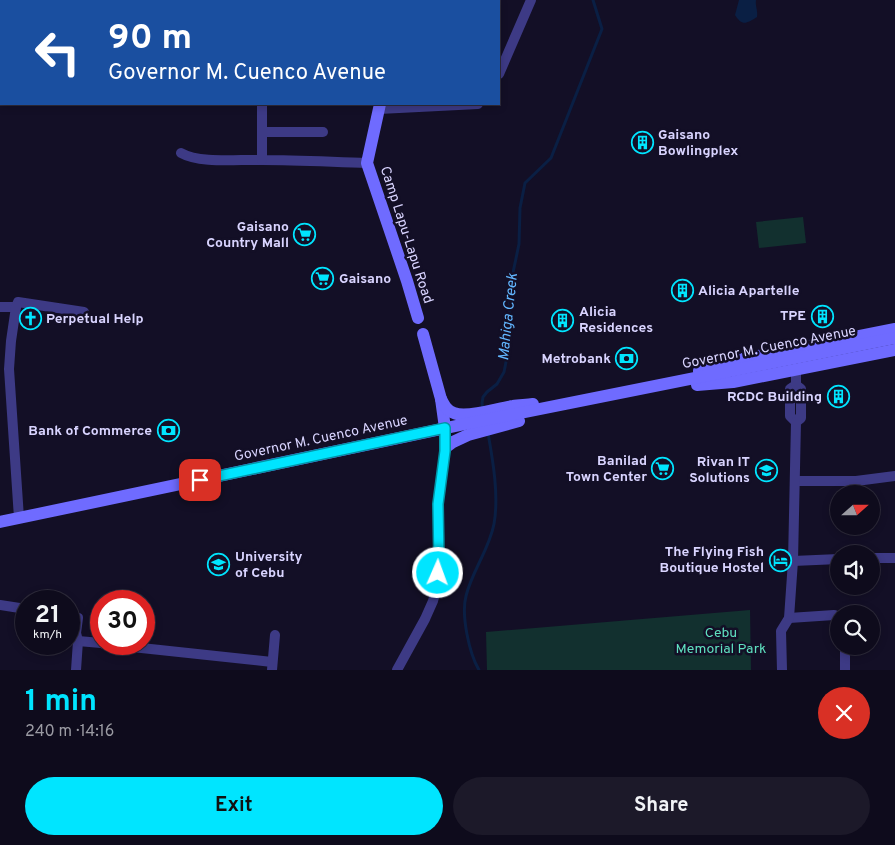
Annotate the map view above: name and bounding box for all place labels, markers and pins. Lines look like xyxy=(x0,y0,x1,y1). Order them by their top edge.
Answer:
place label: Gaisano Bowlingplex xyxy=(658,127,738,160)
building icon: Gaisano Bowlingplex xyxy=(630,131,654,155)
place label: Gaisano Country Mall xyxy=(206,219,289,252)
supermarket icon: Gaisano Country Mall xyxy=(293,223,317,247)
supermarket icon: Gaisano xyxy=(311,267,335,291)
place label: Gaisano xyxy=(339,271,391,288)
building icon: Alicia Apartelle xyxy=(670,279,694,303)
place label: Alicia Apartelle xyxy=(698,283,800,300)
place label: Alicia Residences xyxy=(579,304,653,337)
building icon: TPE xyxy=(810,304,834,328)
church icon: Perpetual Help xyxy=(18,307,42,331)
building icon: Alicia Residences xyxy=(551,308,575,332)
place label: TPE xyxy=(780,308,806,325)
place label: Perpetual Help xyxy=(46,311,144,328)
bank icon: Metrobank xyxy=(615,347,639,371)
place label: Metrobank xyxy=(541,351,611,368)
building icon: RCDC Building xyxy=(826,385,850,409)
place label: RCDC Building xyxy=(727,389,822,406)
bank icon: Bank of Commerce xyxy=(156,419,180,443)
place label: Bank of Commerce xyxy=(28,423,152,440)
place label: Banilad Town Center xyxy=(566,453,647,486)
place label: Rivan IT Solutions xyxy=(689,454,750,487)
supermarket icon: Banilad Town Center xyxy=(651,457,675,481)
school or university icon: Rivan IT Solutions xyxy=(754,458,778,482)
pin xyxy=(179,459,221,501)
place label: The Flying Fish Boutique Hostel xyxy=(659,544,764,577)
hotel icon: The Flying Fish Boutique Hostel xyxy=(768,548,792,572)
place label: University of Cebu xyxy=(235,549,302,582)
school or university icon: University of Cebu xyxy=(207,553,231,577)

